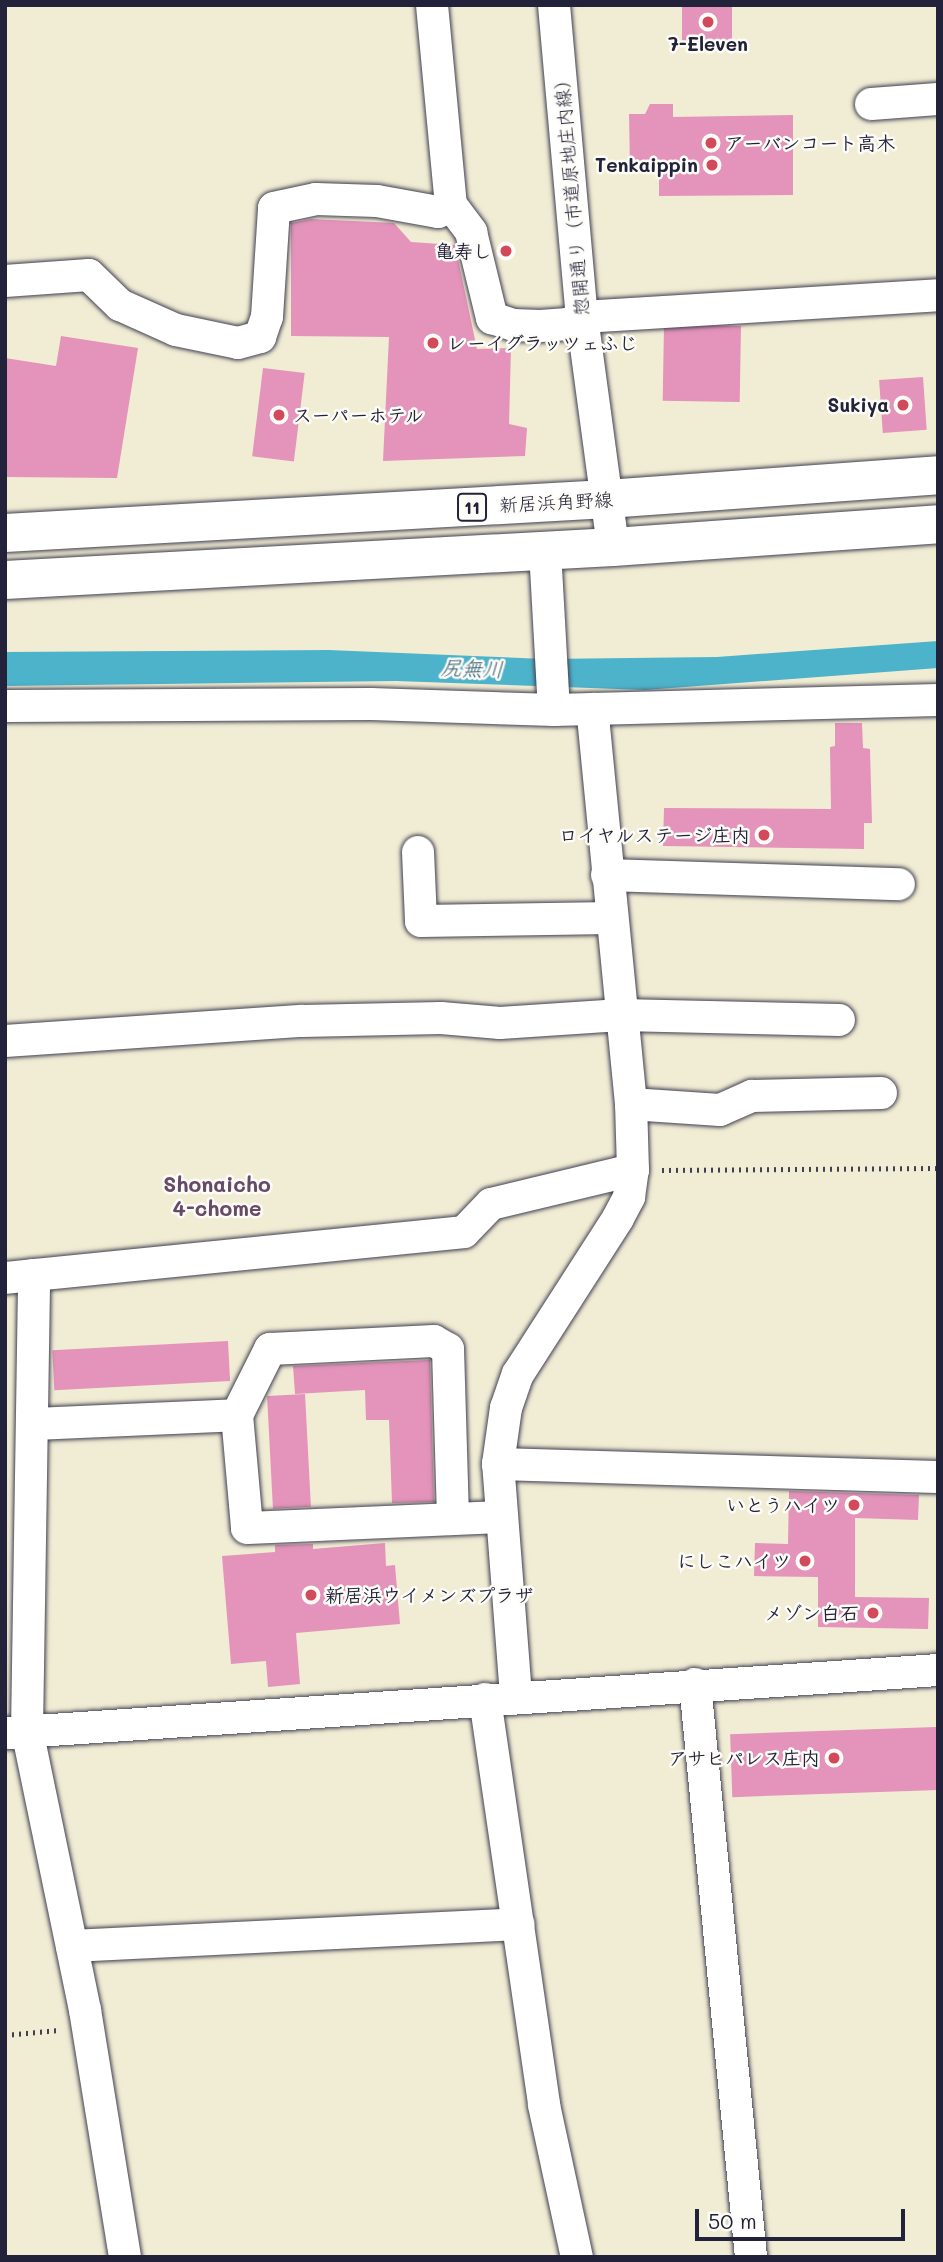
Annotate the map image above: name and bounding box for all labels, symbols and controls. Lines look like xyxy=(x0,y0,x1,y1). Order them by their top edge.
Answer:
marker: 7-Eleven xyxy=(700,14,716,30)
place label: 7-Eleven xyxy=(668,33,748,55)
street label: 惣開通り（市道原地庄内線） xyxy=(549,69,593,317)
place label: アーバンコート高木 xyxy=(725,132,895,154)
marker: アーバンコート高木 xyxy=(703,135,719,151)
place label: Tenkaippin xyxy=(595,154,698,176)
marker: Tenkaippin xyxy=(704,157,720,173)
place label: 亀寿し xyxy=(435,240,492,262)
marker: 亀寿し xyxy=(498,243,514,259)
place label: レーイグラッツェふじ xyxy=(447,332,638,354)
marker: レーイグラッツェふじ xyxy=(425,335,441,351)
place label: Sukiya xyxy=(828,394,889,416)
marker: Sukiya xyxy=(895,397,911,413)
place label: スーパーホテル xyxy=(293,404,425,426)
marker: スーパーホテル xyxy=(271,407,287,423)
street label: 新居浜角野線 xyxy=(498,488,614,516)
road number: 11 xyxy=(456,492,488,522)
water label: 尻無川 xyxy=(440,654,504,682)
place label: ロイヤルステージ庄内 xyxy=(560,824,750,846)
marker: ロイヤルステージ庄内 xyxy=(756,827,772,843)
district label: Shonaicho 4-chome xyxy=(163,1171,271,1221)
place label: いとうハイツ xyxy=(726,1494,840,1516)
marker: いとうハイツ xyxy=(846,1497,862,1513)
place label: にしこハイツ xyxy=(677,1550,791,1572)
marker: にしこハイツ xyxy=(797,1553,813,1569)
place label: 新居浜ウイメンズプラザ xyxy=(325,1584,534,1606)
marker: 新居浜ウイメンズプラザ xyxy=(303,1587,319,1603)
place label: メゾン白石 xyxy=(764,1602,859,1624)
marker: メゾン白石 xyxy=(865,1605,881,1621)
place label: アサヒパレス庄内 xyxy=(668,1747,820,1769)
marker: アサヒパレス庄内 xyxy=(826,1750,842,1766)
scale bar xyxy=(698,2196,908,2240)
text: 50 m xyxy=(708,2207,757,2234)

